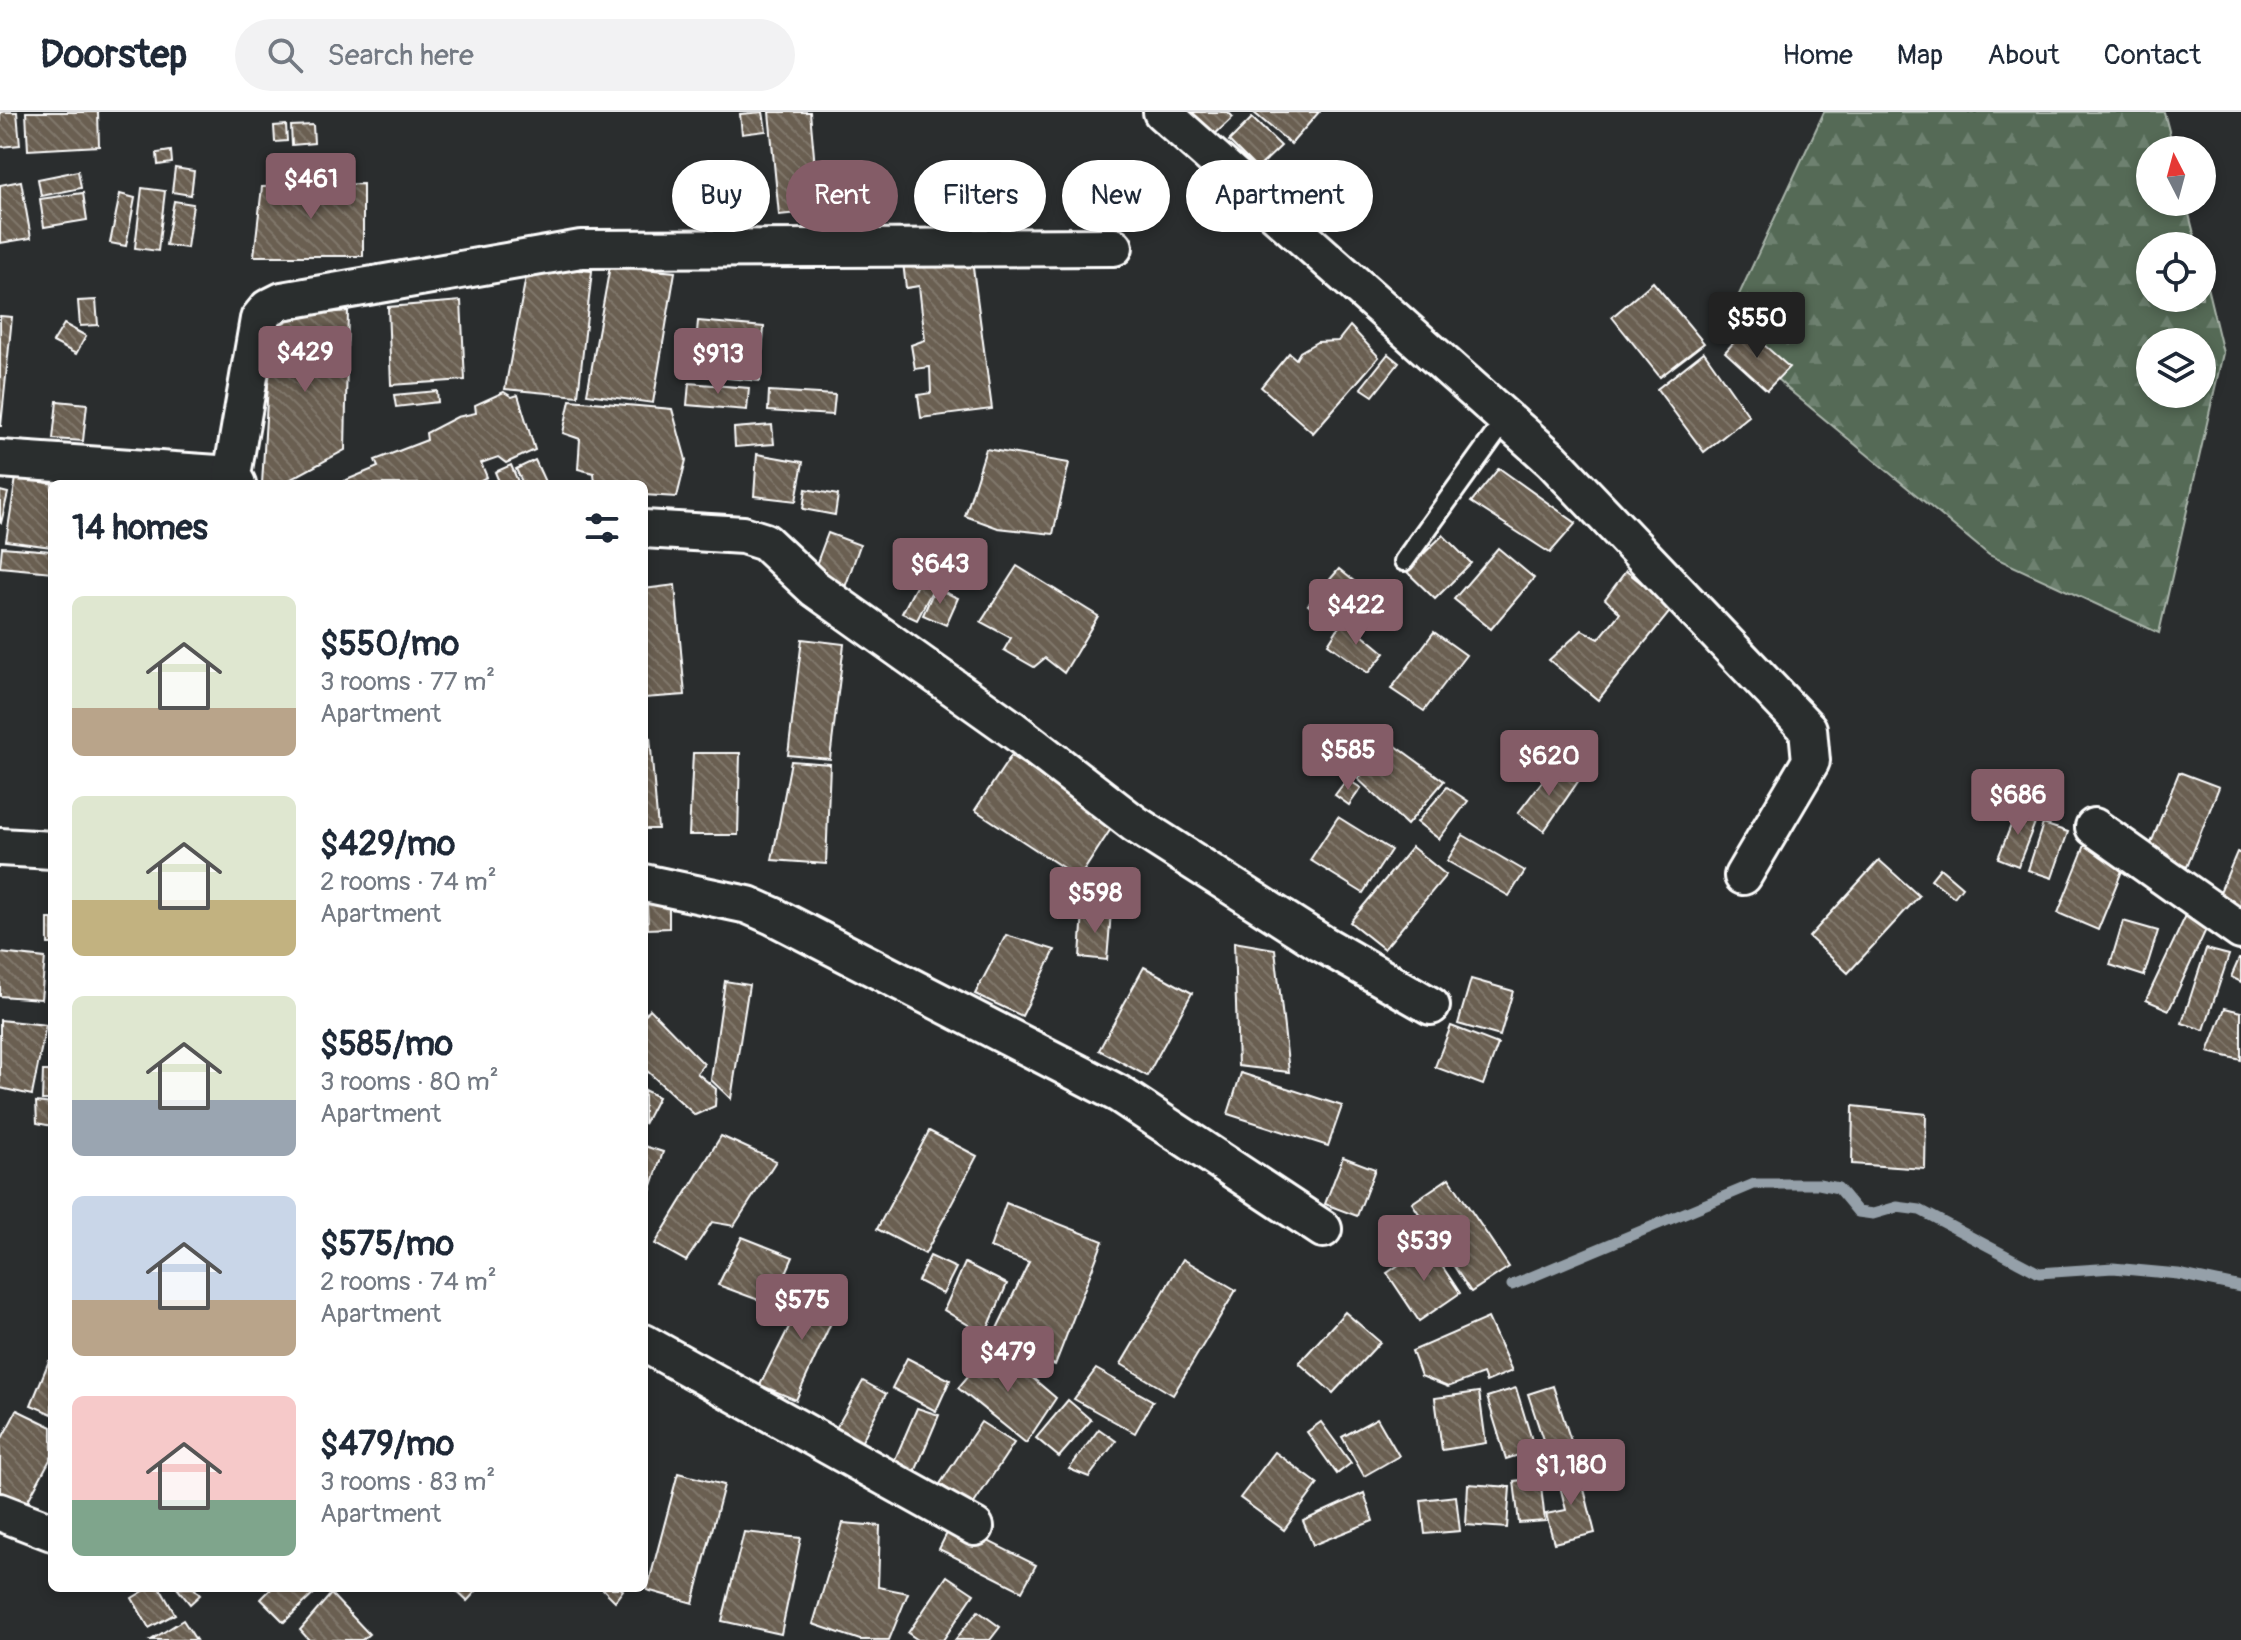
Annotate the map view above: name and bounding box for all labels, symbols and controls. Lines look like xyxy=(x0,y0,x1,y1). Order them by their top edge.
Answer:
search box xyxy=(235,19,795,91)
text: Doorstep xyxy=(40,31,187,79)
icon: search xyxy=(263,33,307,77)
text: Search here xyxy=(327,37,474,74)
text: Home xyxy=(1782,38,1853,73)
text: Map xyxy=(1897,38,1943,73)
text: About xyxy=(1987,38,2060,73)
text: Contact xyxy=(2104,38,2201,73)
north arrow xyxy=(2136,136,2216,216)
map controls xyxy=(2136,136,2216,408)
pin: $461 xyxy=(264,153,358,221)
chip: Buy xyxy=(672,160,770,232)
chip: Rent xyxy=(786,160,898,232)
chip: Filters xyxy=(914,160,1046,232)
chip: New xyxy=(1062,160,1170,232)
chip: Apartment xyxy=(1186,160,1373,232)
text: $461 xyxy=(284,163,338,195)
button: locate xyxy=(2136,232,2216,312)
pin: $550 xyxy=(1710,292,1804,360)
text: $550 xyxy=(1727,302,1787,334)
pin: $429 xyxy=(258,326,352,394)
pin: $913 xyxy=(671,328,765,396)
button: layers xyxy=(2136,328,2216,408)
text: $429 xyxy=(276,336,334,368)
text: $913 xyxy=(692,338,744,370)
icon: filters xyxy=(580,506,624,550)
text: 14 homes xyxy=(72,507,208,550)
pin: $643 xyxy=(893,538,987,606)
text: $643 xyxy=(911,548,969,580)
pin: $422 xyxy=(1309,579,1403,647)
text: $422 xyxy=(1327,589,1385,621)
text: $550/mo xyxy=(320,623,459,666)
icon: home xyxy=(136,628,232,724)
text: 3 rooms · 77 m² xyxy=(320,666,495,698)
text: Apartment xyxy=(320,698,441,730)
pin: $585 xyxy=(1301,724,1395,792)
pin: $620 xyxy=(1502,730,1596,798)
text: $585 xyxy=(1320,734,1376,766)
text: $620 xyxy=(1518,740,1580,772)
pin: $686 xyxy=(1971,769,2065,837)
text: $686 xyxy=(1989,779,2047,811)
text: $429/mo xyxy=(320,823,455,866)
icon: home xyxy=(136,828,232,924)
text: 2 rooms · 74 m² xyxy=(320,866,497,898)
pin: $598 xyxy=(1048,867,1142,935)
text: $598 xyxy=(1068,877,1122,909)
text: Apartment xyxy=(320,898,441,930)
text: $585/mo xyxy=(320,1023,453,1066)
icon: home xyxy=(136,1028,232,1124)
text: 3 rooms · 80 m² xyxy=(320,1066,499,1098)
text: Apartment xyxy=(320,1098,441,1130)
pin: $539 xyxy=(1377,1215,1471,1283)
text: $575/mo xyxy=(320,1223,454,1266)
text: $539 xyxy=(1396,1225,1452,1257)
icon: home xyxy=(136,1228,232,1324)
text: 2 rooms · 74 m² xyxy=(320,1266,497,1298)
pin: $575 xyxy=(755,1274,849,1342)
text: $575 xyxy=(774,1284,830,1316)
text: Apartment xyxy=(320,1298,441,1330)
pin: $479 xyxy=(961,1326,1055,1394)
text: $479 xyxy=(980,1336,1036,1368)
text: $479/mo xyxy=(320,1423,454,1466)
icon: home xyxy=(136,1428,232,1524)
pin: $1,180 xyxy=(1506,1439,1636,1507)
text: $1,180 xyxy=(1535,1449,1607,1481)
text: 3 rooms · 83 m² xyxy=(320,1466,495,1498)
text: Apartment xyxy=(320,1498,441,1530)

